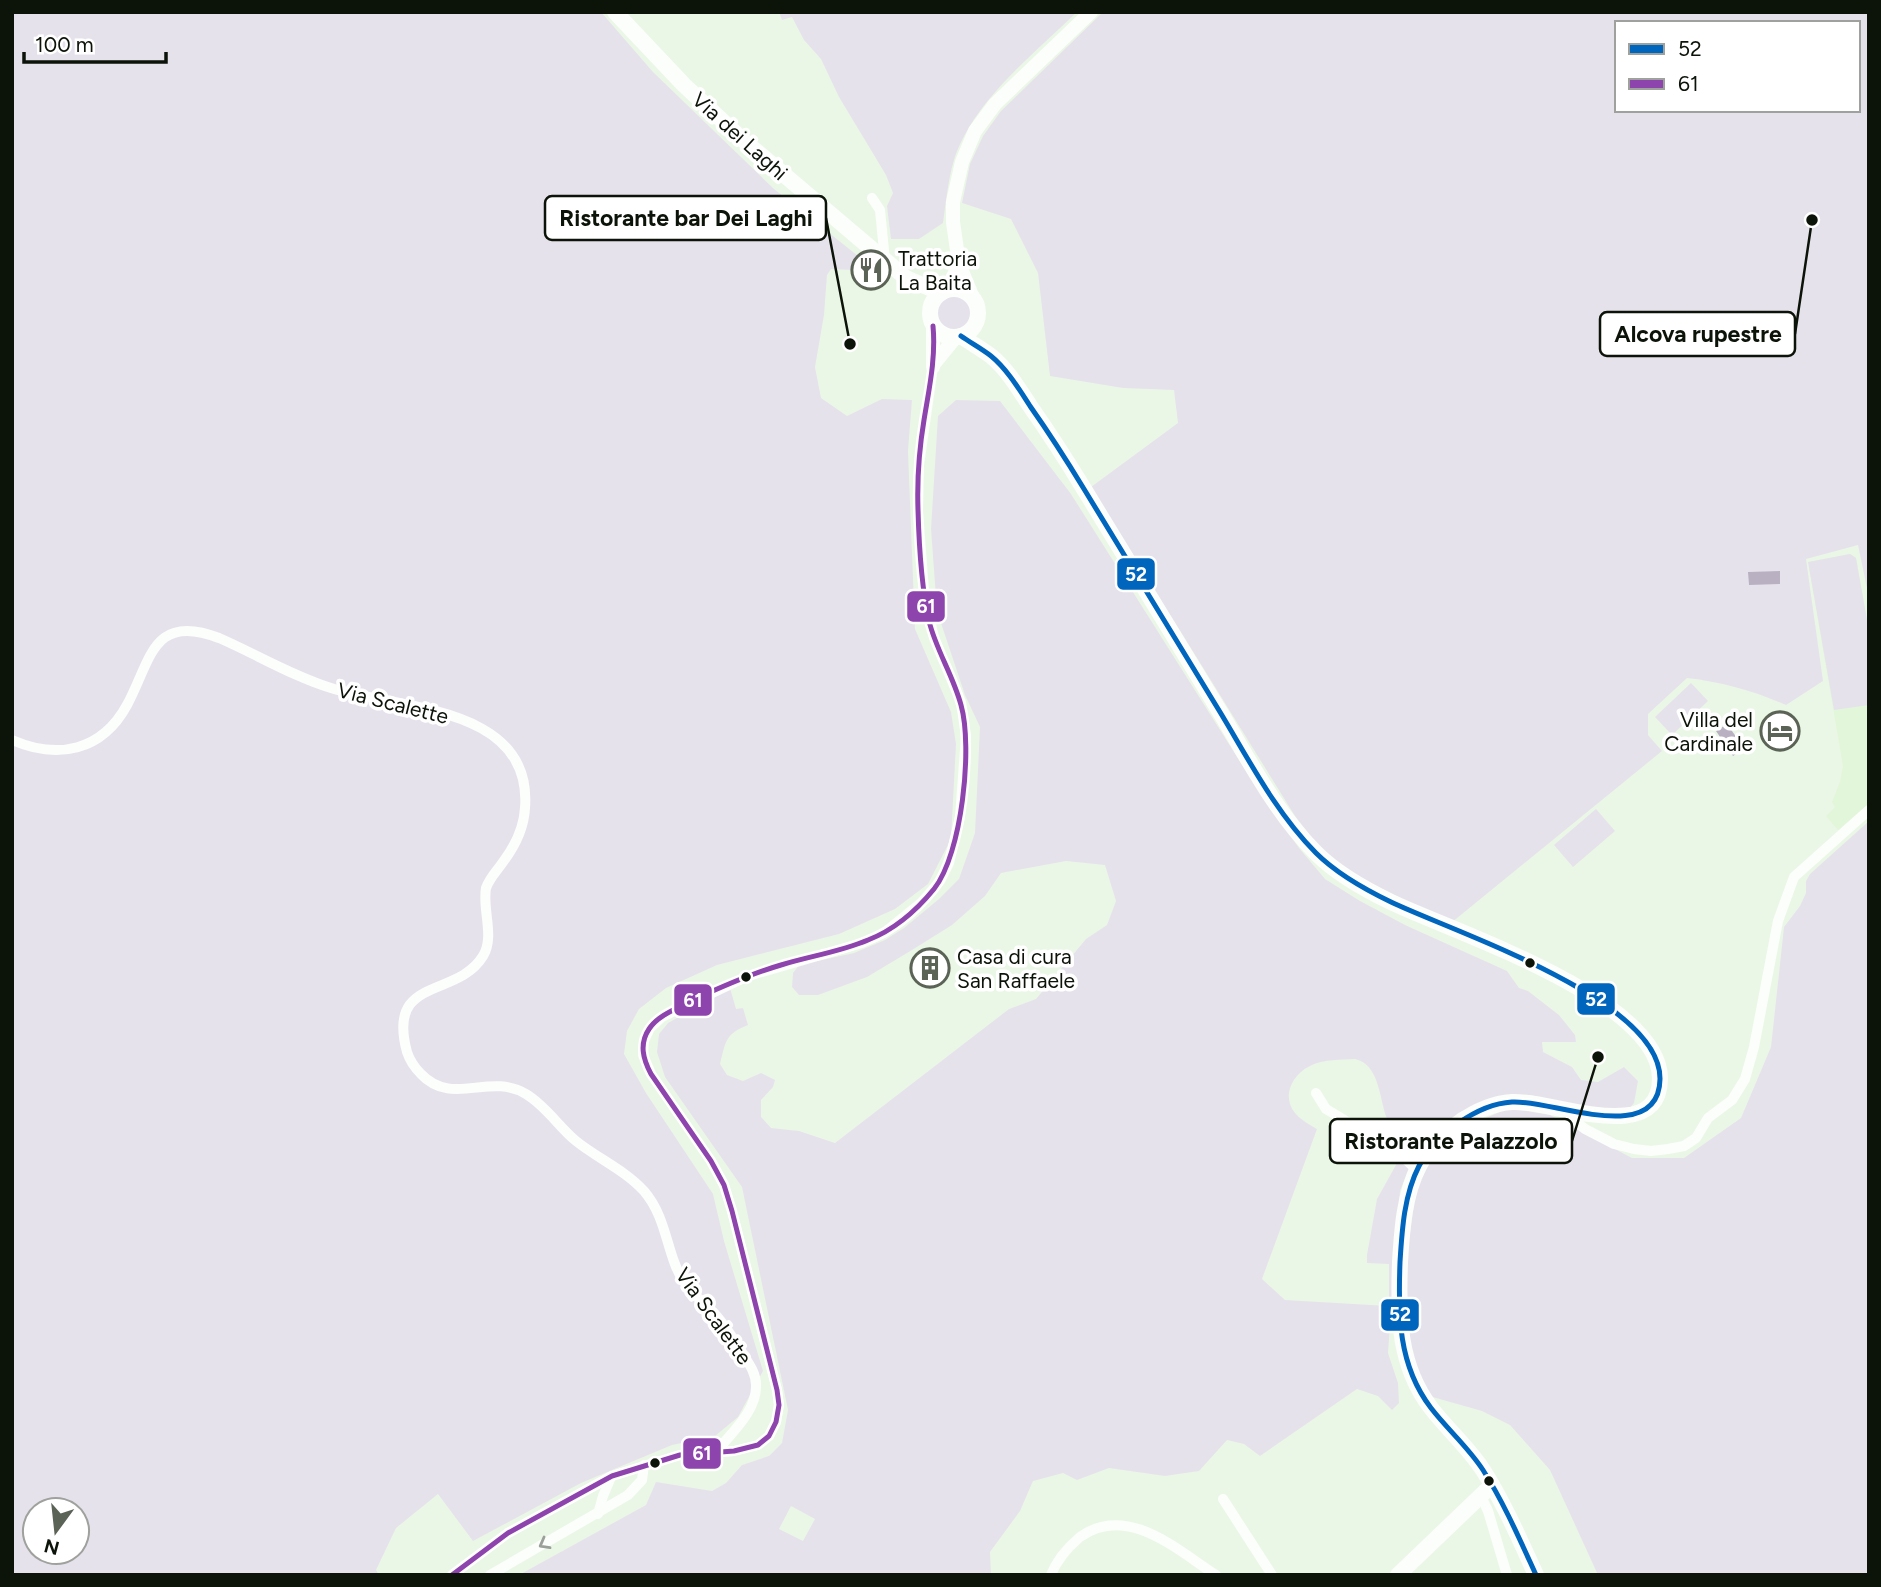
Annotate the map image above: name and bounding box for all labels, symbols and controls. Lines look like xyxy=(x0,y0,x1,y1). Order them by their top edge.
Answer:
scale bar xyxy=(24,21,166,65)
legend xyxy=(1615,21,1860,112)
text: 100 m xyxy=(35,32,94,57)
text: 52 xyxy=(1678,36,1702,61)
text: 61 xyxy=(1678,71,1699,96)
street label: Via dei Laghi xyxy=(687,87,793,185)
callout: Ristorante bar Dei Laghi xyxy=(545,196,826,240)
text: Ristorante bar Dei Laghi xyxy=(559,204,813,232)
place label: Trattoria La Baita xyxy=(898,246,977,295)
restaurant icon: Trattoria La Baita xyxy=(850,249,892,291)
callout: Alcova rupestre xyxy=(1600,312,1795,356)
text: Alcova rupestre xyxy=(1614,320,1782,348)
line badge: 52 xyxy=(1116,557,1156,591)
text: 52 xyxy=(1125,563,1147,586)
line badge: 61 xyxy=(906,590,946,623)
text: 61 xyxy=(916,595,936,618)
street label: Via Scalette xyxy=(335,677,451,729)
place label: Villa del Cardinale xyxy=(1664,707,1753,756)
hotel icon: Villa del Cardinale xyxy=(1759,710,1801,752)
place label: Casa di cura San Raffaele xyxy=(957,944,1075,993)
building icon: Casa di cura San Raffaele xyxy=(909,947,951,989)
unlabelled marker xyxy=(1523,956,1537,970)
unlabelled marker xyxy=(739,970,753,984)
line badge: 52 xyxy=(1576,982,1616,1016)
line badge: 61 xyxy=(673,983,713,1017)
text: 52 xyxy=(1585,988,1607,1011)
text: 61 xyxy=(683,989,703,1012)
callout: Ristorante Palazzolo xyxy=(1330,1119,1572,1163)
text: Ristorante Palazzolo xyxy=(1344,1127,1558,1155)
street label: Via Scalette xyxy=(670,1263,758,1369)
line badge: 52 xyxy=(1380,1298,1420,1332)
text: 52 xyxy=(1389,1303,1411,1326)
line badge: 61 xyxy=(682,1437,722,1470)
text: 61 xyxy=(692,1442,712,1465)
unlabelled marker xyxy=(648,1456,662,1470)
unlabelled marker xyxy=(1482,1474,1496,1488)
north arrow xyxy=(21,1496,91,1566)
text: N xyxy=(42,1534,62,1560)
one-way arrow xyxy=(539,1535,551,1549)

